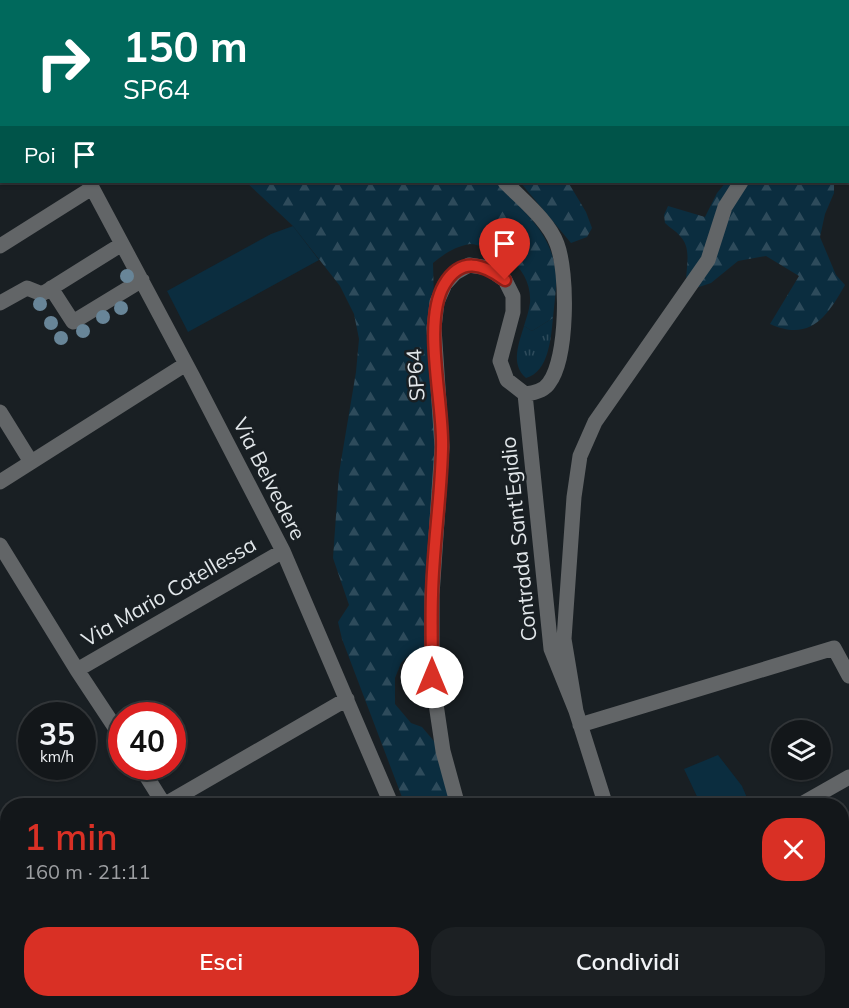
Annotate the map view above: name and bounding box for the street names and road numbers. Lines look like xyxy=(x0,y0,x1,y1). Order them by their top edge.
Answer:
street label: SP64 xyxy=(400,348,430,402)
street label: Via Belvedere xyxy=(228,413,312,544)
street label: Contrada Sant'Egidio xyxy=(494,436,542,643)
street label: Via Mario Cotellessa xyxy=(76,531,261,652)

